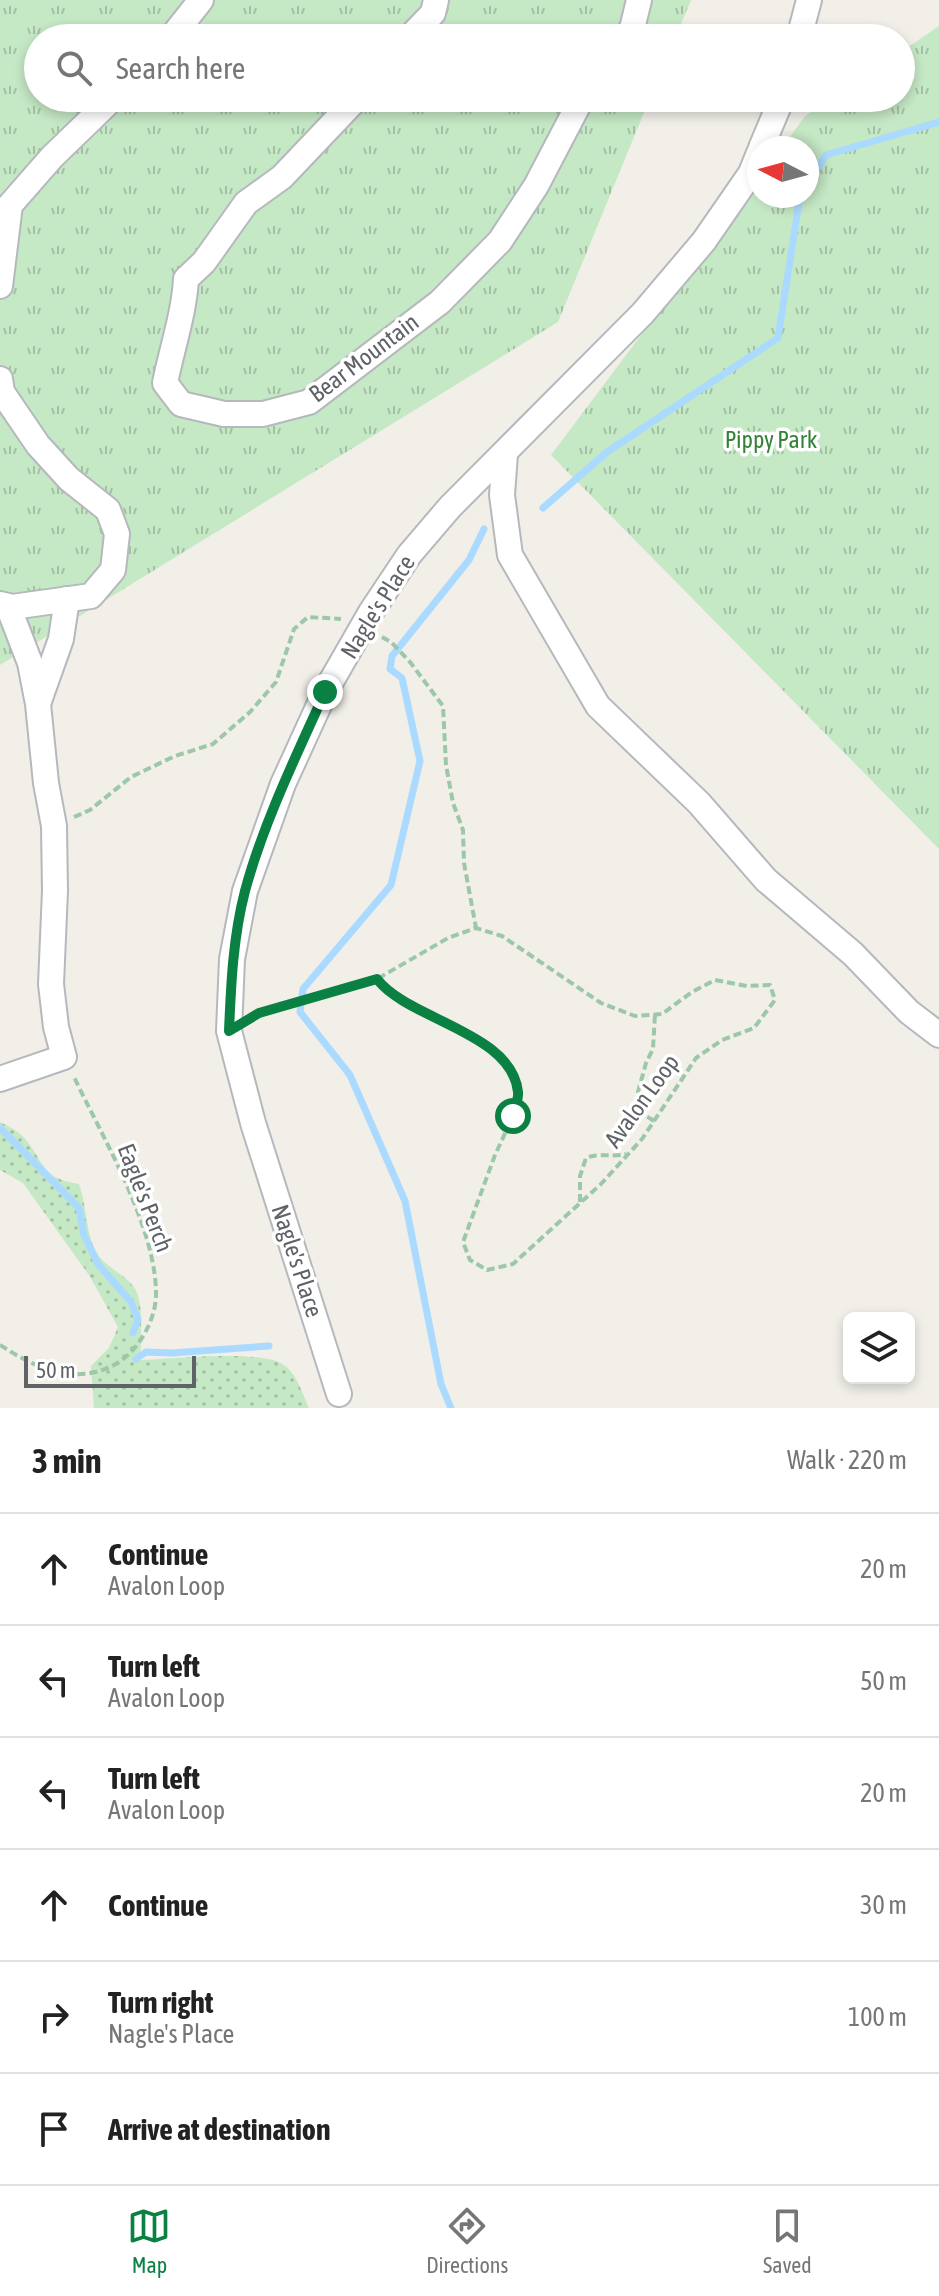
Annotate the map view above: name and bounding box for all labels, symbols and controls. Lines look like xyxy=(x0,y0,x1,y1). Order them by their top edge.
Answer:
search box xyxy=(24,24,915,112)
icon: search xyxy=(52,46,96,90)
text: Search here xyxy=(116,51,245,85)
north arrow xyxy=(747,136,819,208)
street label: Bear Mountain xyxy=(304,308,424,407)
park label: Pippy Park xyxy=(725,426,818,453)
street label: Nagle's Place xyxy=(335,550,420,663)
route end xyxy=(307,674,343,710)
street label: Avalon Loop xyxy=(599,1049,684,1152)
route start xyxy=(495,1098,531,1134)
street label: Eagle's Perch xyxy=(112,1140,178,1256)
street label: Nagle's Place xyxy=(267,1201,328,1321)
map controls xyxy=(843,1312,915,1384)
button: layers xyxy=(843,1312,915,1384)
scale bar xyxy=(24,1352,196,1388)
text: 50 m xyxy=(36,1357,76,1383)
text: 3 min xyxy=(32,1441,101,1480)
text: Walk · 220 m xyxy=(787,1445,907,1475)
text: Continue xyxy=(108,1537,208,1571)
icon: ahead xyxy=(32,1547,76,1591)
text: 20 m xyxy=(860,1554,907,1584)
text: Avalon Loop xyxy=(108,1571,225,1601)
text: Turn left xyxy=(108,1649,200,1683)
icon: left xyxy=(32,1659,76,1703)
text: 50 m xyxy=(860,1666,907,1696)
text: Avalon Loop xyxy=(108,1683,225,1713)
text: Turn left xyxy=(108,1761,200,1795)
icon: left xyxy=(32,1771,76,1815)
text: 20 m xyxy=(860,1778,907,1808)
text: Avalon Loop xyxy=(108,1795,225,1825)
icon: ahead xyxy=(32,1883,76,1927)
text: Continue xyxy=(108,1888,208,1922)
text: 30 m xyxy=(860,1890,907,1920)
text: Turn right xyxy=(108,1985,214,2019)
icon: right xyxy=(32,1995,76,2039)
text: 100 m xyxy=(848,2002,907,2032)
text: Nagle's Place xyxy=(108,2019,234,2049)
icon: arrive xyxy=(32,2107,76,2151)
text: Arrive at destination xyxy=(108,2112,330,2146)
tab: Map xyxy=(127,2204,171,2278)
tab: Directions xyxy=(426,2204,508,2278)
tab: Saved xyxy=(763,2204,812,2278)

